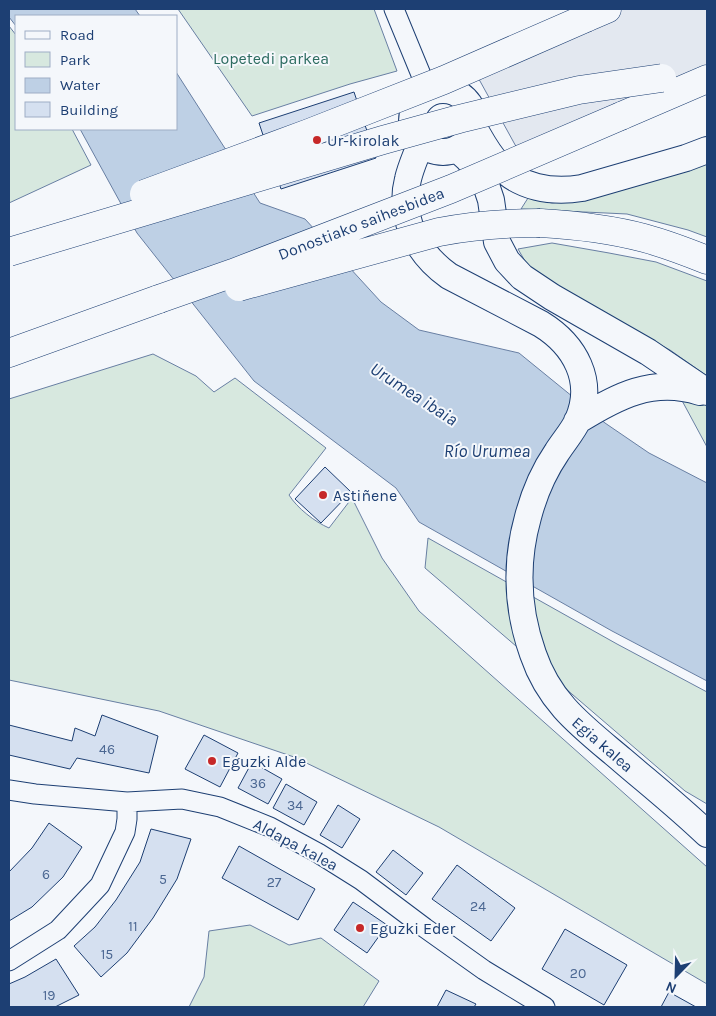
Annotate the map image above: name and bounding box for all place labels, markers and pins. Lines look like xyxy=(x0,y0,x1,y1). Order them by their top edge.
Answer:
place label: Ur-kirolak xyxy=(327,131,399,150)
marker: Ur-kirolak xyxy=(311,134,323,146)
place label: Astiñene xyxy=(333,486,397,505)
marker: Astiñene xyxy=(317,489,329,501)
place label: Eguzki Alde xyxy=(222,752,306,771)
marker: Eguzki Alde xyxy=(206,755,218,767)
place label: Eguzki Eder xyxy=(370,919,456,938)
marker: Eguzki Eder xyxy=(354,922,366,934)

